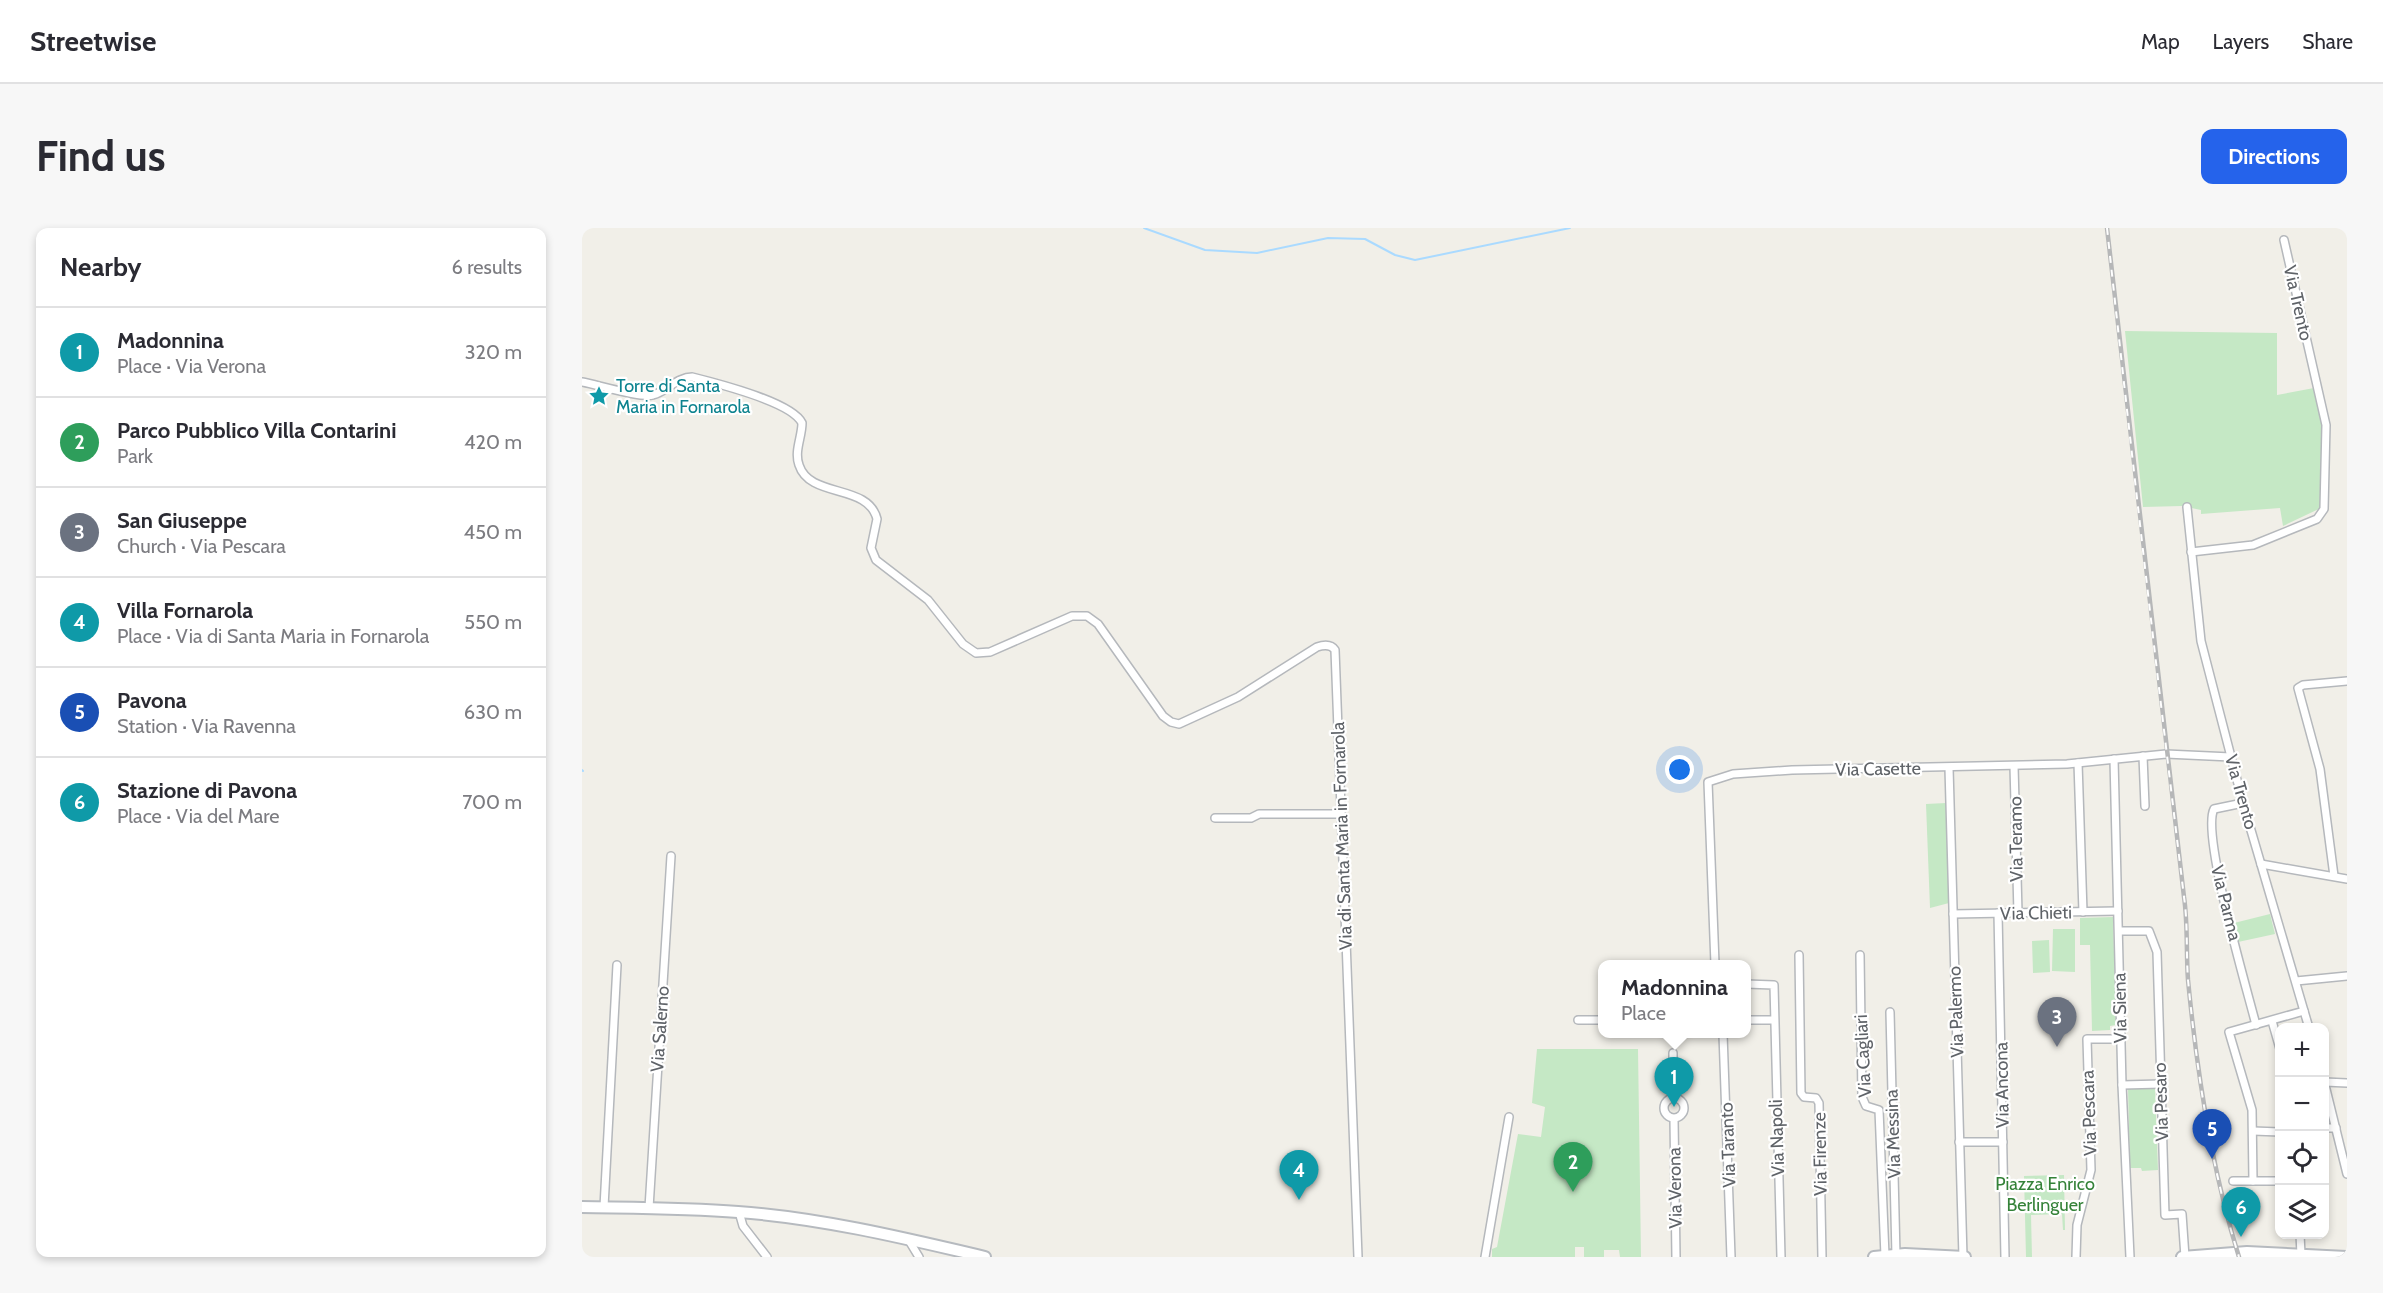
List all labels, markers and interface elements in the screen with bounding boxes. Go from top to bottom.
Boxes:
text: Streetwise [30,24,156,58]
text: Map [2141,29,2180,54]
text: Layers [2213,29,2269,54]
text: Share [2302,29,2353,54]
button: Directions [2201,129,2347,184]
text: Find us [36,130,165,182]
text: Nearby [60,251,141,283]
text: 6 results [451,255,522,279]
street label: Via Trento [2279,263,2317,343]
text: Madonnina [117,327,224,354]
text: 1 [76,340,83,364]
text: 320 m [465,340,522,364]
text: Place · Via Verona [117,354,266,378]
place label: Torre di Santa Maria in Fornarola [616,375,751,418]
place icon: Torre di Santa Maria in Fornarola [587,384,611,408]
text: Parco Pubblico Villa Contarini [117,417,397,444]
text: 2 [74,430,85,454]
text: 420 m [464,430,522,454]
text: Park [117,444,153,468]
text: San Giuseppe [117,507,247,534]
text: 3 [74,520,85,544]
text: 450 m [464,520,522,544]
text: Church · Via Pescara [117,534,286,558]
text: Villa Fornarola [117,597,253,624]
text: 4 [73,610,86,634]
text: 550 m [464,610,522,634]
text: Place · Via di Santa Maria in Fornarola [117,624,429,648]
text: Pavona [117,687,187,714]
text: 5 [74,700,85,724]
text: 630 m [464,700,522,724]
text: Station · Via Ravenna [117,714,296,738]
street label: Via di Santa Maria in Fornarola [1327,721,1357,951]
street label: Via Trento [2220,752,2262,832]
your location [1665,755,1694,784]
street label: Via Casette [1835,757,1921,781]
text: Stazione di Pavona [117,777,297,804]
text: 6 [74,790,85,814]
text: 700 m [462,790,522,814]
street label: Via Teramo [2004,796,2028,882]
text: Place · Via del Mare [117,804,280,828]
street label: Via Parma [2206,863,2246,943]
street label: Via Chieti [2000,901,2072,925]
popup [1598,960,1751,1038]
street label: Via Palermo [1943,966,1969,1058]
street label: Via Siena [2108,972,2132,1043]
text: Madonnina [1621,974,1728,1001]
street label: Via Salerno [646,985,674,1073]
pin: 3 [2038,998,2076,1047]
text: Place [1621,1001,1666,1025]
street label: Via Cagliari [1850,1014,1876,1098]
map controls [2275,1023,2329,1239]
button: + [2275,1023,2329,1077]
street label: Via Ancona [1990,1041,2014,1128]
pin: 1 [1654,1058,1694,1107]
street label: Via Pesaro [2149,1062,2173,1142]
street label: Via Pescara [2076,1069,2101,1156]
button: − [2275,1077,2329,1131]
street label: Via Messina [1880,1089,1906,1179]
street label: Via Napoli [1765,1099,1789,1177]
street label: Via Taranto [1716,1102,1740,1188]
pin: 5 [2192,1110,2232,1159]
street label: Via Firenze [1808,1112,1832,1196]
button: locate [2275,1131,2329,1185]
pin: 2 [1554,1142,1592,1192]
street label: Via Verona [1663,1147,1687,1229]
pin: 4 [1280,1150,1318,1200]
park label: Piazza Enrico Berlinguer [1995,1173,2095,1216]
button: layers [2275,1185,2329,1239]
pin: 6 [2222,1188,2260,1237]

